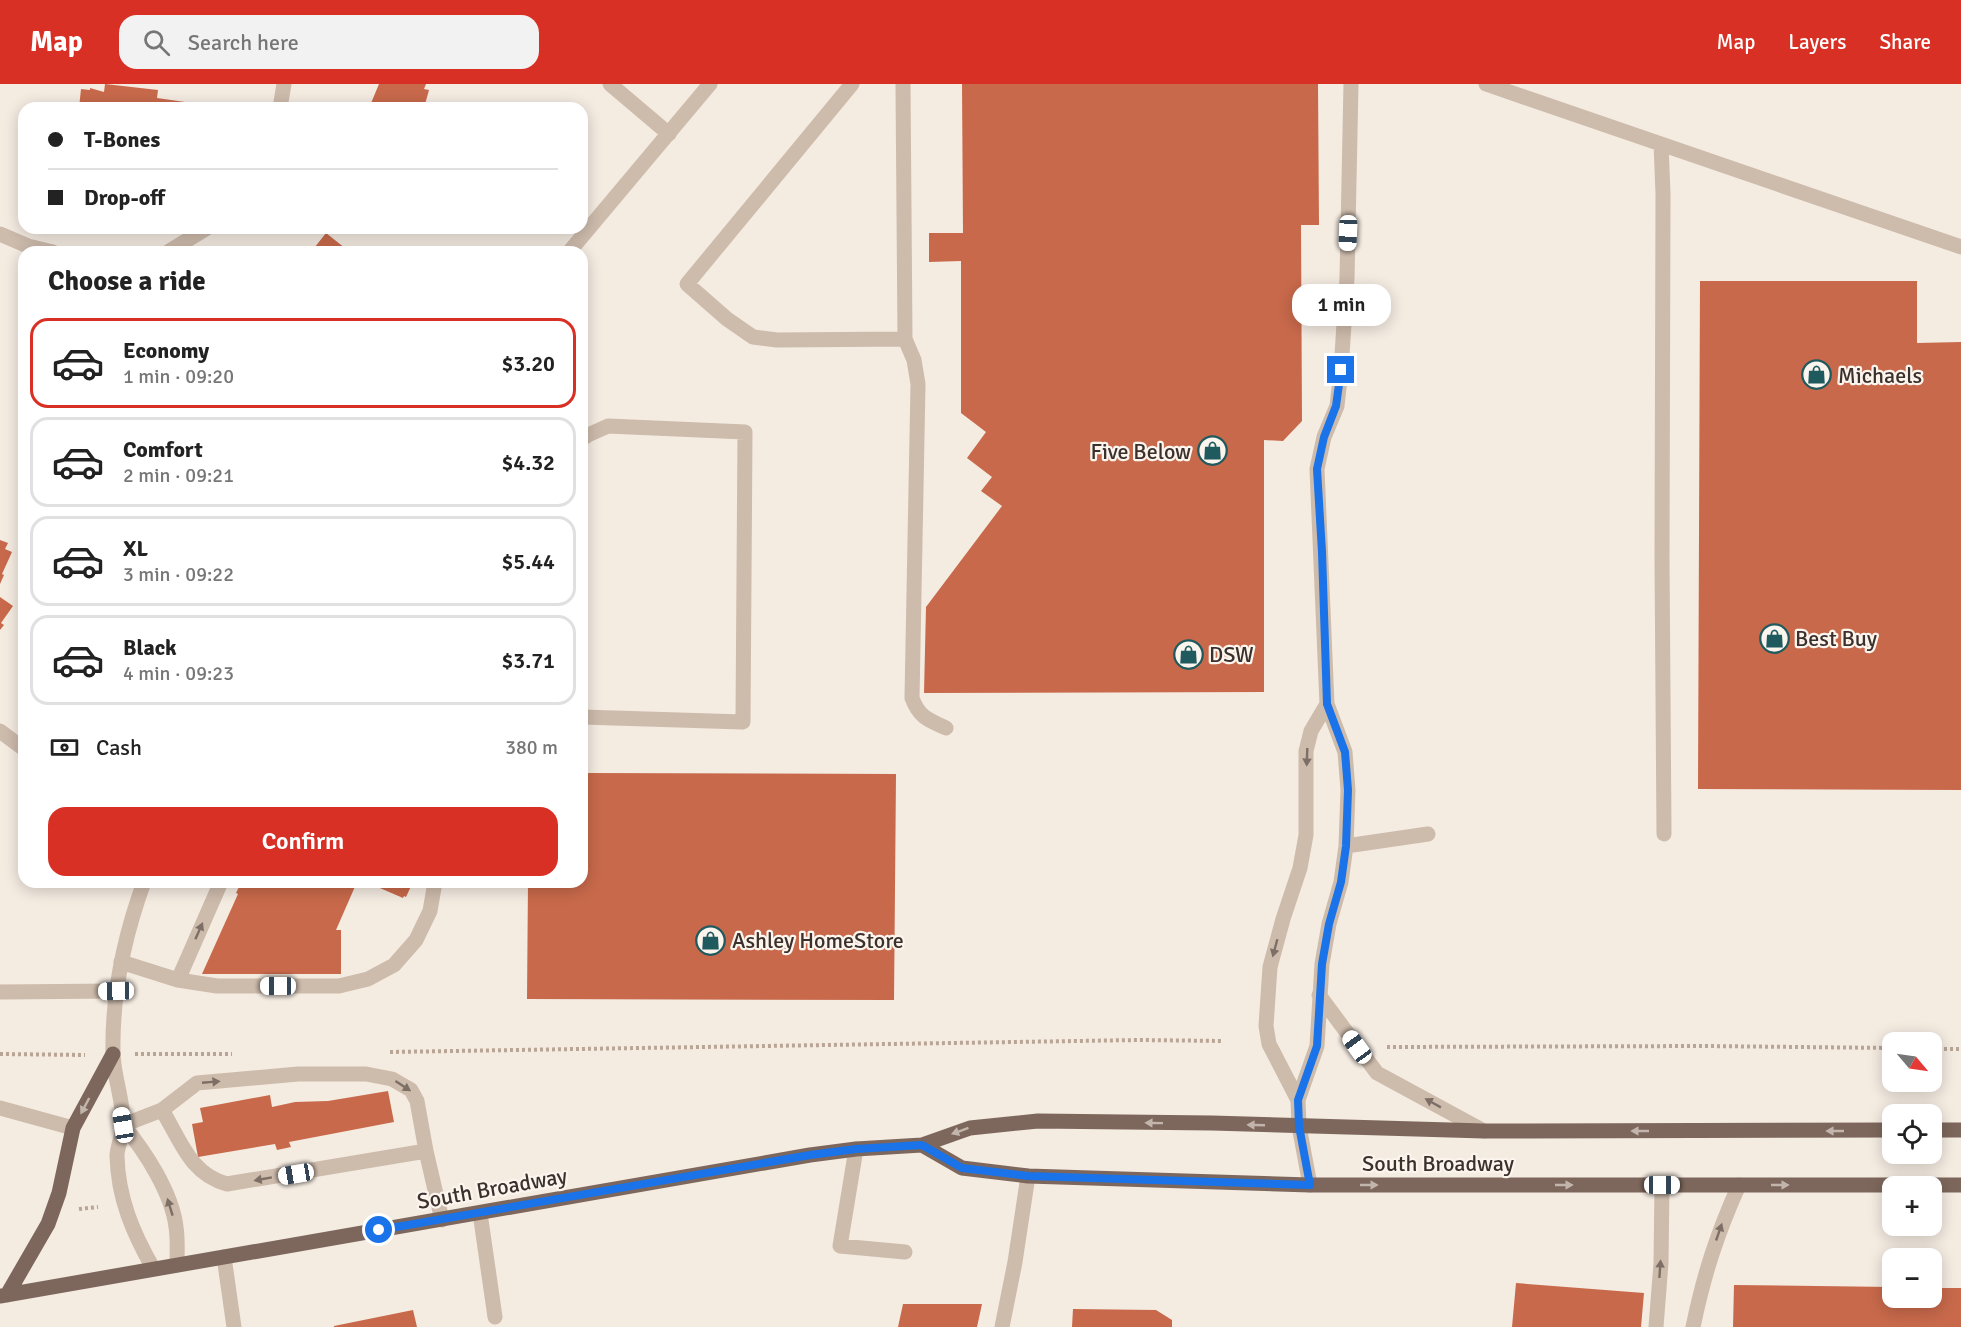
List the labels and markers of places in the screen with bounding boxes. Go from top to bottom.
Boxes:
shop icon: Michaels [1801,359,1833,391]
place label: Michaels [1838,362,1922,389]
shop icon: Five Below [1196,435,1228,467]
place label: Five Below [1091,438,1191,465]
shop icon: Best Buy [1758,622,1790,654]
place label: Best Buy [1795,625,1878,652]
shop icon: DSW [1172,638,1204,670]
place label: DSW [1209,641,1254,668]
shop icon: Ashley HomeStore [695,924,727,956]
place label: Ashley HomeStore [732,927,904,954]

